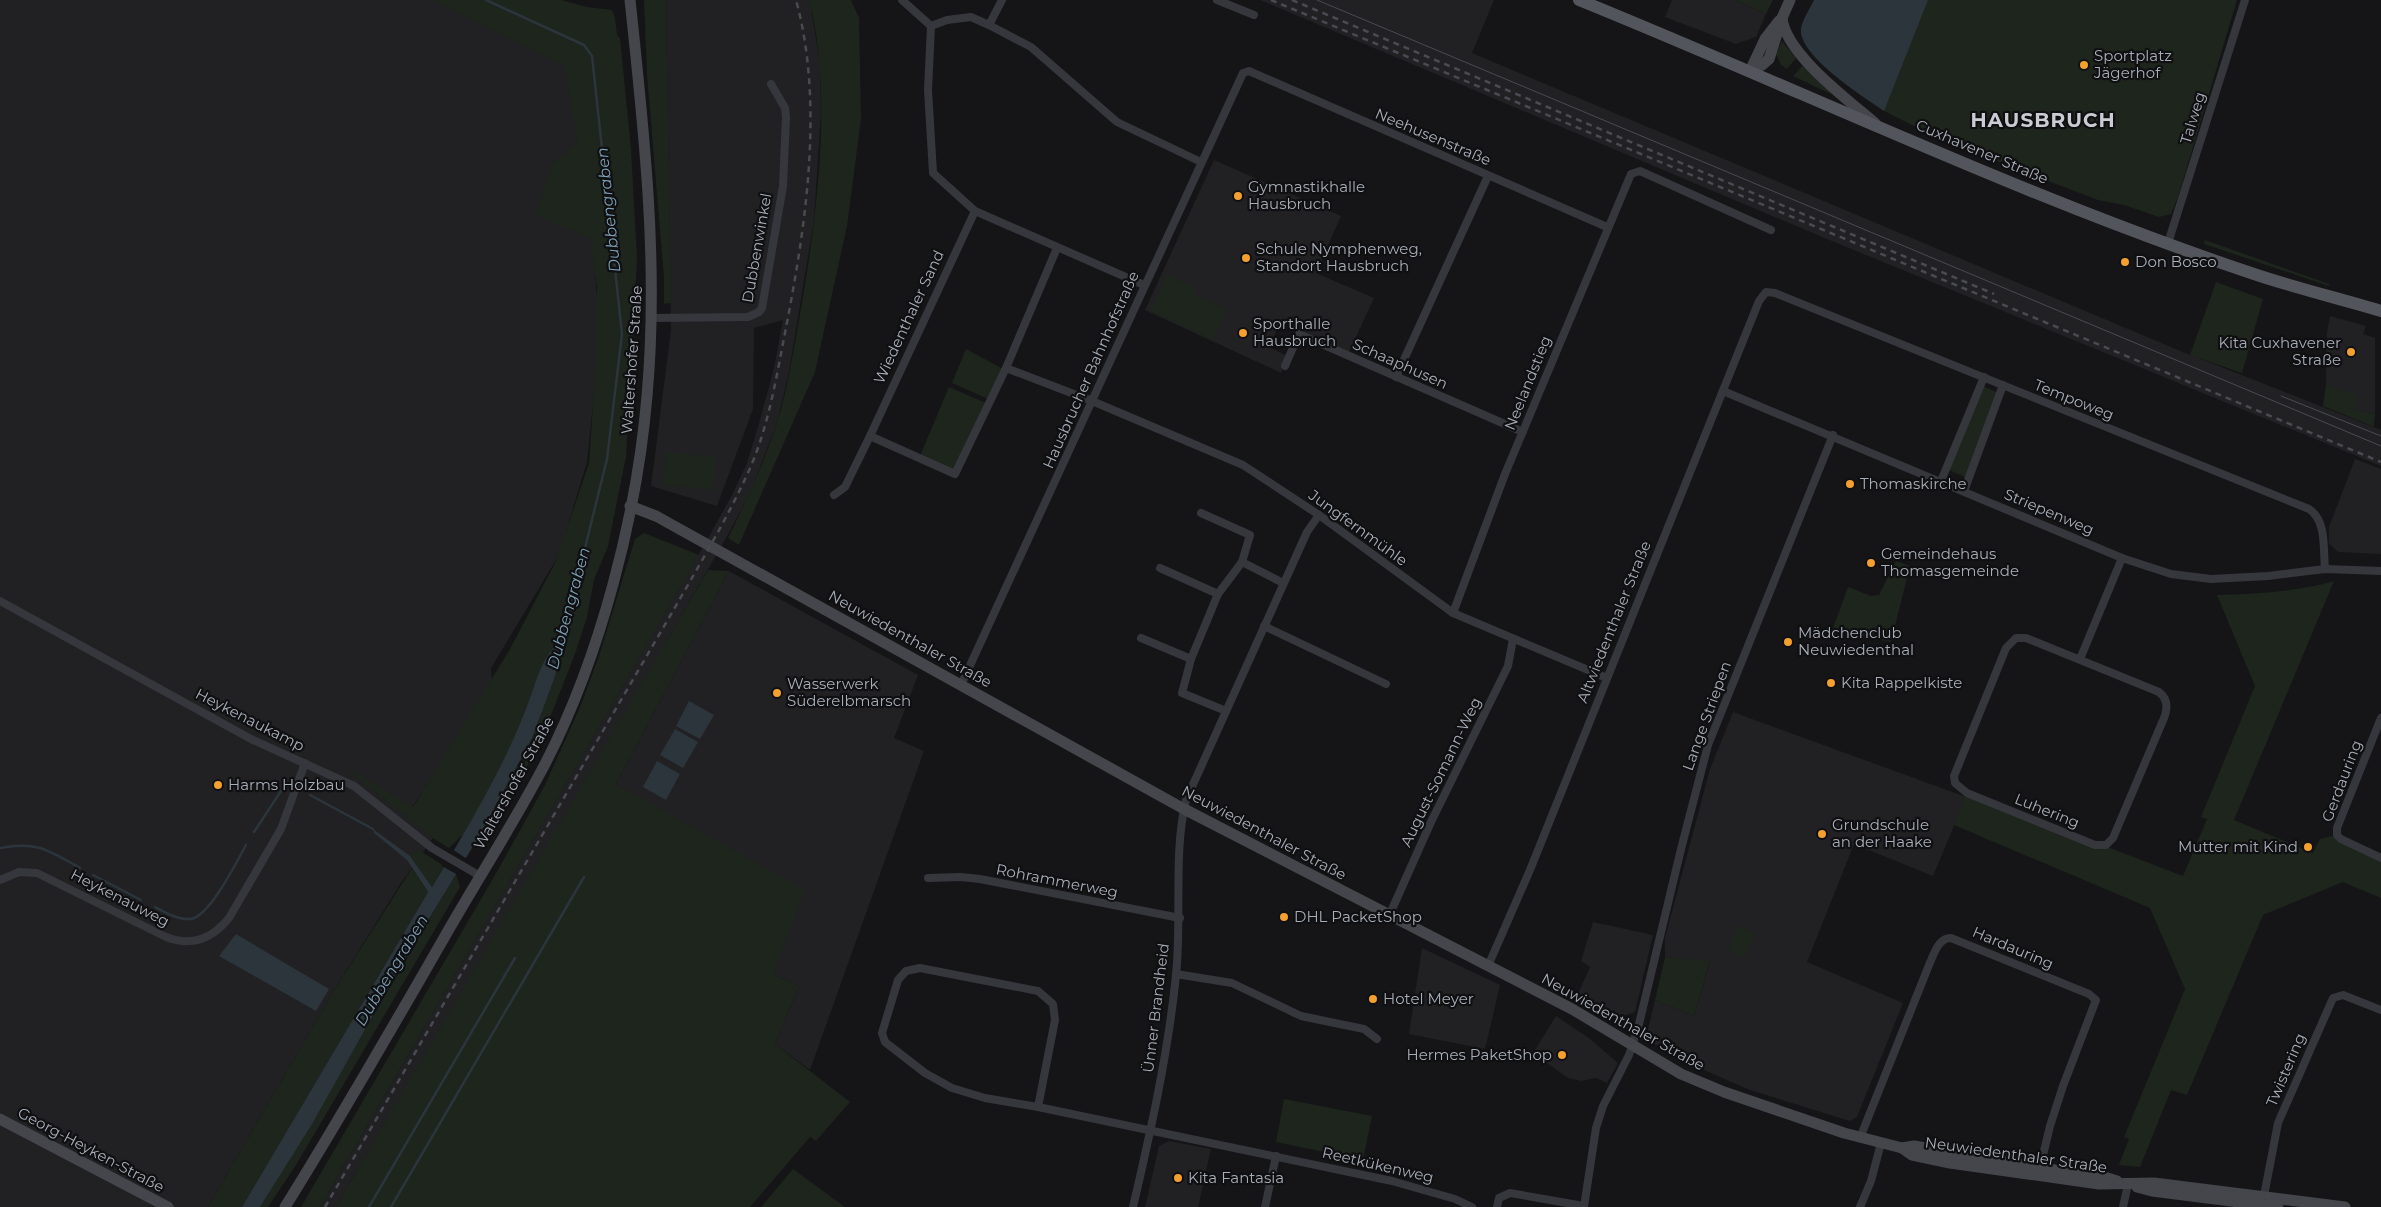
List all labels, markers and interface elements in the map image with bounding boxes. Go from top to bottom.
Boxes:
place label: Sportplatz Jägerhof [2093,46,2172,82]
marker: Sportplatz Jägerhof [2078,59,2090,71]
street label: Talweg [2176,90,2209,146]
street label: Neehusenstraße [1372,104,1494,169]
district label: HAUSBRUCH [1970,108,2116,132]
street label: Cuxhavener Straße [1913,115,2051,188]
water label: Dubbengraben [592,147,625,273]
place label: Gymnastikhalle Hausbruch [1248,177,1365,213]
marker: Gymnastikhalle Hausbruch [1232,190,1244,202]
street label: Dubbenwinkel [738,192,775,304]
place label: Schule Nymphenweg, Standort Hausbruch [1256,239,1422,275]
street label: Wiedenthaler Sand [869,247,948,387]
marker: Schule Nymphenweg, Standort Hausbruch [1240,252,1252,264]
place label: Don Bosco [2135,252,2217,271]
marker: Don Bosco [2119,256,2131,268]
street label: Hausbrucher Bahnhofstraße [1038,268,1143,471]
street label: Waltershofer Straße [617,285,646,435]
place label: Sporthalle Hausbruch [1253,314,1336,350]
marker: Sporthalle Hausbruch [1237,327,1249,339]
street label: Neelandstieg [1500,333,1555,433]
place label: Kita Cuxhavener Straße [2218,333,2341,369]
street label: Schaaphusen [1350,334,1451,393]
marker: Kita Cuxhavener Straße [2345,346,2357,358]
street label: Tempoweg [2031,375,2117,424]
place label: Thomaskirche [1860,474,1967,493]
marker: Thomaskirche [1844,478,1856,490]
street label: Striepenweg [2001,484,2097,539]
street label: Jungfernmühle [1304,485,1411,570]
street label: Altwiedenthaler Straße [1572,538,1655,706]
place label: Gemeindehaus Thomasgemeinde [1881,544,2019,580]
water label: Dubbengraben [543,545,594,671]
marker: Gemeindehaus Thomasgemeinde [1865,557,1877,569]
street label: Neuwiedenthaler Straße [825,586,995,691]
place label: Mädchenclub Neuwiedenthal [1798,623,1914,659]
marker: Mädchenclub Neuwiedenthal [1782,636,1794,648]
street label: Lange Striepen [1678,659,1735,773]
place label: Kita Rappelkiste [1841,673,1962,692]
place label: Wasserwerk Süderelbmarsch [787,674,911,710]
marker: Kita Rappelkiste [1825,677,1837,689]
street label: Heykenaukamp [193,684,308,755]
marker: Wasserwerk Süderelbmarsch [771,687,783,699]
street label: August-Somann-Weg [1396,694,1485,850]
street label: Waltershofer Straße [469,713,558,852]
street label: Gerdauring [2317,737,2366,824]
place label: Harms Holzbau [228,775,344,794]
marker: Harms Holzbau [212,779,224,791]
street label: Neuwiedenthaler Straße [1179,781,1350,884]
street label: Luhering [2012,789,2082,832]
place label: Grundschule an der Haake [1832,815,1932,851]
marker: Grundschule an der Haake [1816,828,1828,840]
place label: Mutter mit Kind [2178,837,2298,856]
marker: Mutter mit Kind [2302,841,2314,853]
street label: Rohrammerweg [994,859,1120,902]
street label: Heykenauweg [68,864,173,931]
place label: DHL PacketShop [1294,907,1422,926]
marker: DHL PacketShop [1278,911,1290,923]
water label: Dubbengraben [351,912,432,1029]
street label: Hardauring [1970,922,2057,973]
street label: Ünner Brandheid [1138,942,1173,1074]
street label: Neuwiedenthaler Straße [1538,969,1708,1074]
place label: Hotel Meyer [1383,989,1474,1008]
marker: Hotel Meyer [1367,993,1379,1005]
street label: Twistering [2262,1030,2309,1109]
place label: Hermes PaketShop [1406,1045,1552,1064]
marker: Hermes PaketShop [1556,1049,1568,1061]
street label: Georg-Heyken-Straße [15,1103,168,1196]
street label: Neuwiedenthaler Straße [1924,1132,2108,1177]
street label: Reetkükenweg [1320,1142,1436,1187]
place label: Kita Fantasia [1188,1168,1284,1187]
marker: Kita Fantasia [1172,1172,1184,1184]

